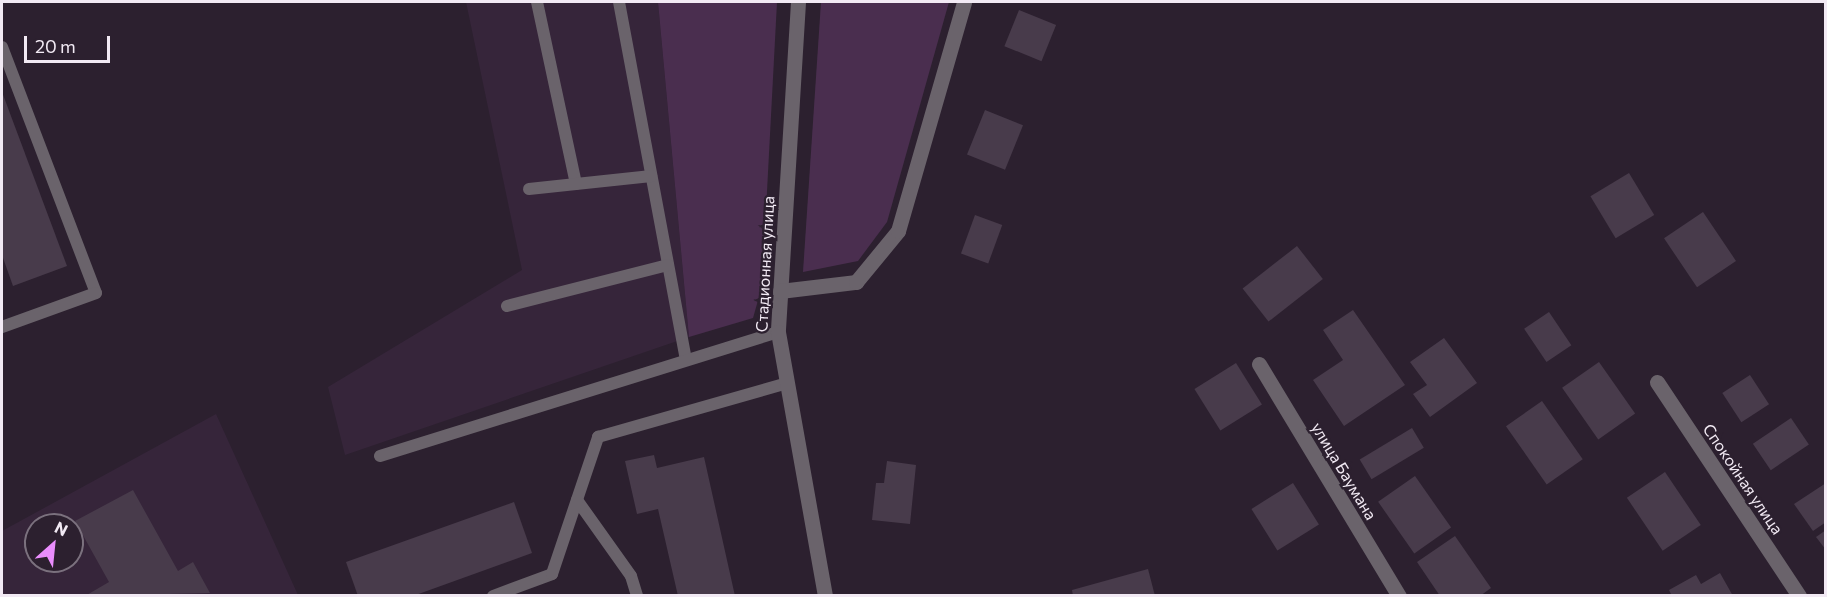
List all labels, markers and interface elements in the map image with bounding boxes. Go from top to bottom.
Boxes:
scale bar [27,24,112,62]
text: 20 m [35,35,76,57]
street label: Стадионная улица [752,195,778,333]
street label: улица Баумана [1307,419,1381,523]
street label: Спокойная улица [1699,420,1787,538]
north arrow [24,513,84,573]
text: N [52,517,71,539]

